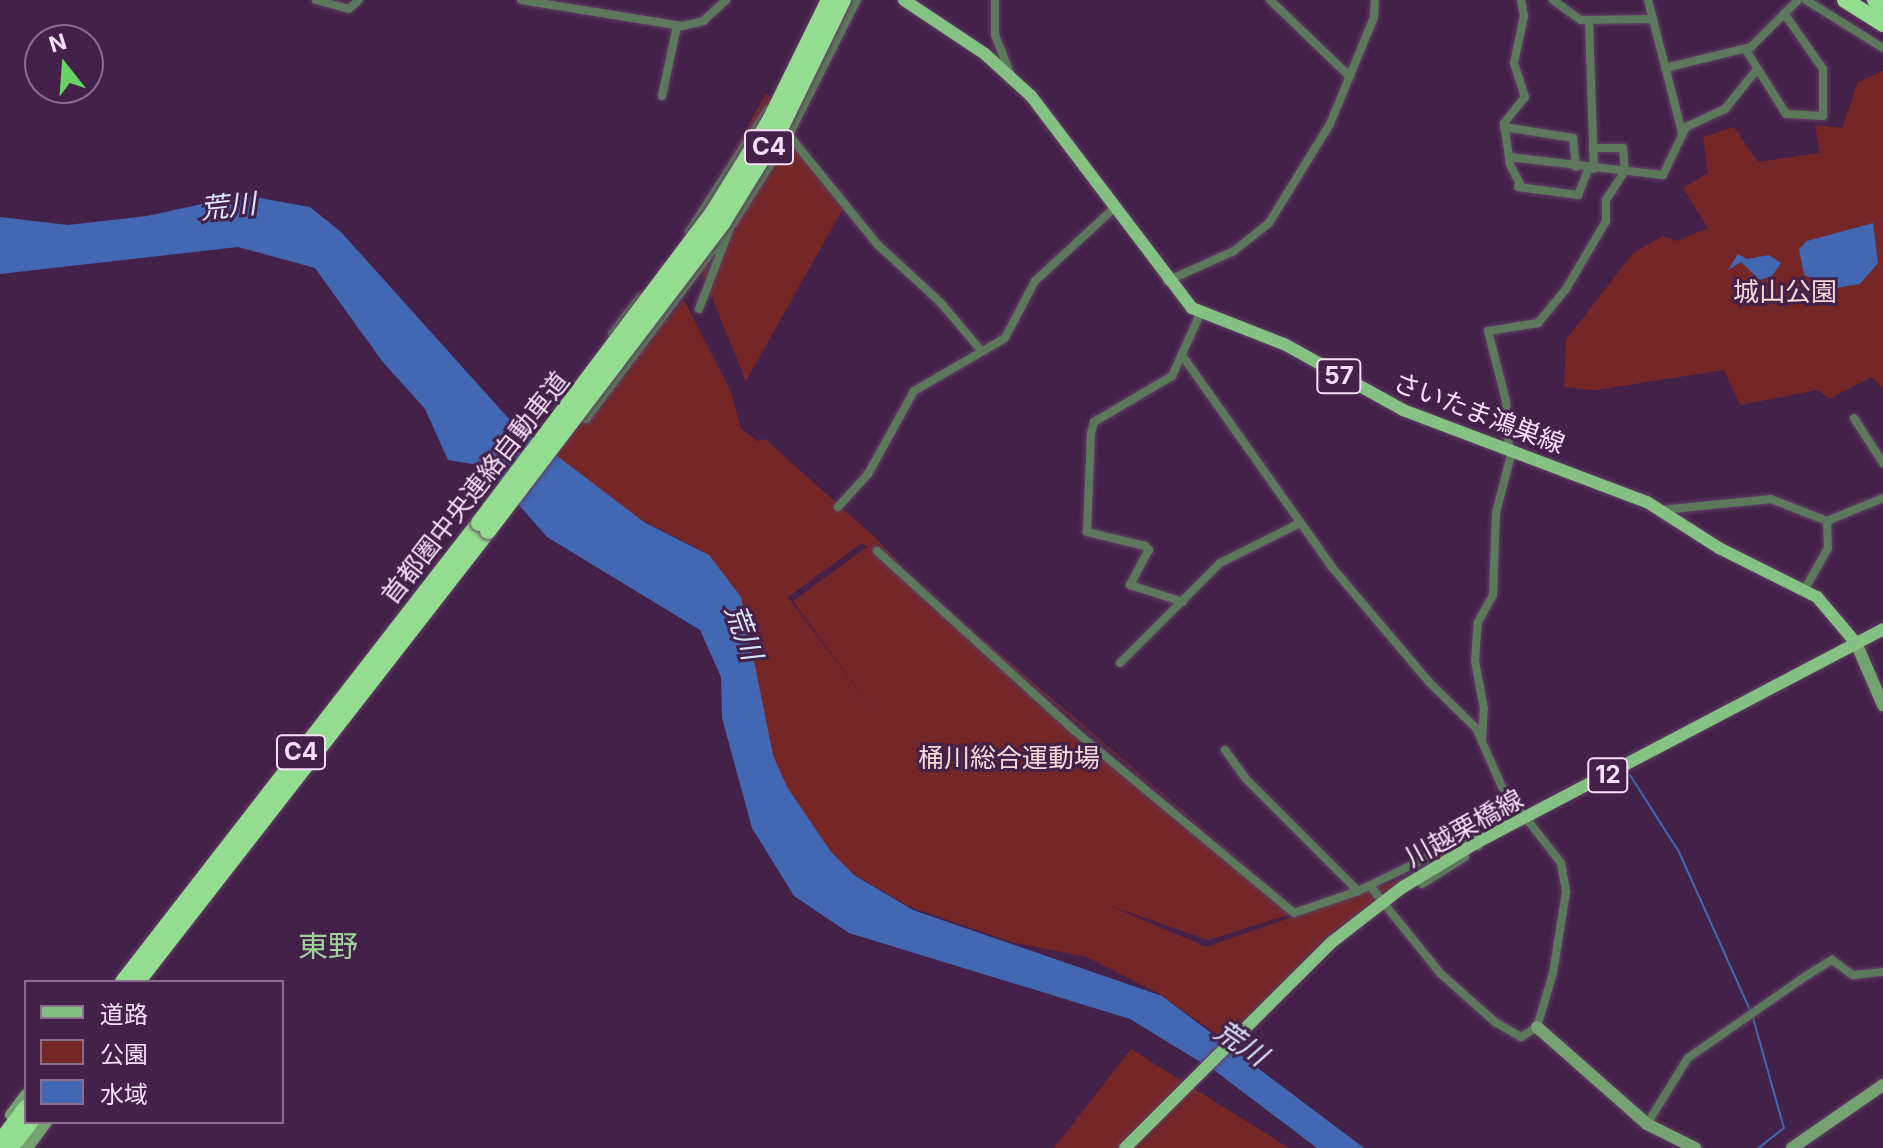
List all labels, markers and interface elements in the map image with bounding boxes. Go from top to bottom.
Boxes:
north arrow [24,24,104,104]
text: N [46,28,69,58]
road number: C4 [743,127,795,167]
water label: 荒川 [198,186,258,226]
park label: 城山公園 [1733,276,1837,308]
road number: 57 [1315,356,1363,396]
street label: 首都圏中央連絡自動車道 [375,366,575,610]
street label: さいたま鴻巣線 [1388,366,1570,460]
water label: 荒川 [719,600,769,664]
road number: C4 [275,732,327,772]
park label: 桶川総合運動場 [918,742,1100,774]
road number: 12 [1586,755,1630,795]
street label: 川越栗橋線 [1400,783,1528,873]
district label: 東野 [298,928,358,964]
legend [24,980,284,1124]
text: 道路 [100,1000,148,1029]
water label: 荒川 [1208,1013,1274,1073]
text: 公園 [100,1040,148,1069]
text: 水域 [100,1080,148,1109]

